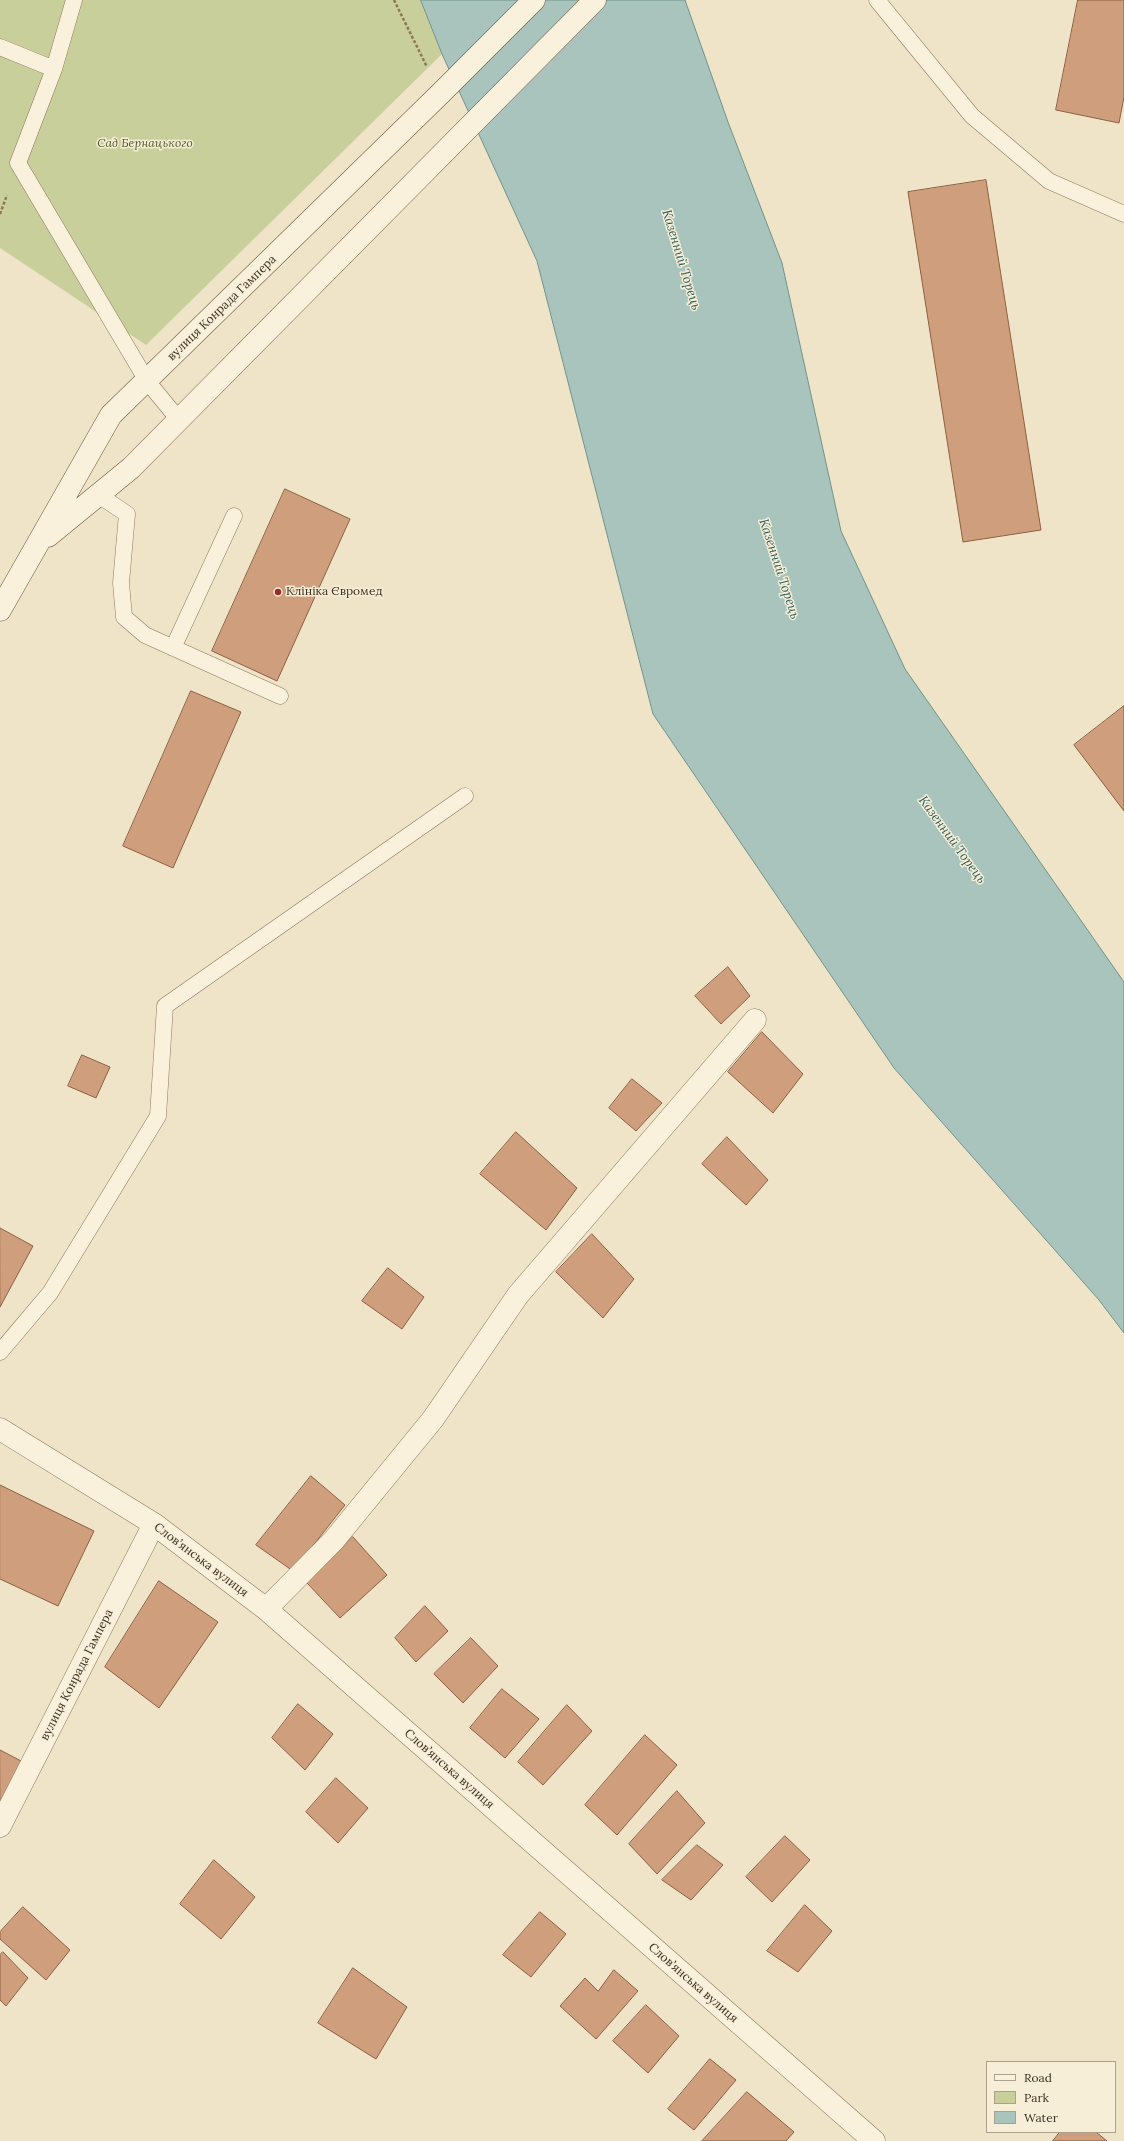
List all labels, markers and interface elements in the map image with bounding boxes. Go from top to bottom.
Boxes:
park label: Сад Бернацького [97,137,193,151]
water label: Казенний Торець [658,208,704,312]
street label: вулиця Конрада Гампера [165,252,279,364]
water label: Казенний Торець [755,517,803,621]
place label: Клініка Євромед [286,585,383,599]
marker: Клініка Євромед [273,587,283,597]
water label: Казенний Торець [915,793,989,887]
street label: Слов’янська вулиця [151,1520,251,1600]
street label: вулиця Конрада Гампера [38,1607,116,1743]
street label: Слов’янська вулиця [401,1726,497,1812]
street label: Слов’янська вулиця [645,1940,741,2026]
legend [986,2061,1116,2133]
text: Road [1024,2070,1052,2085]
text: Park [1024,2090,1049,2105]
text: Water [1024,2110,1058,2125]

